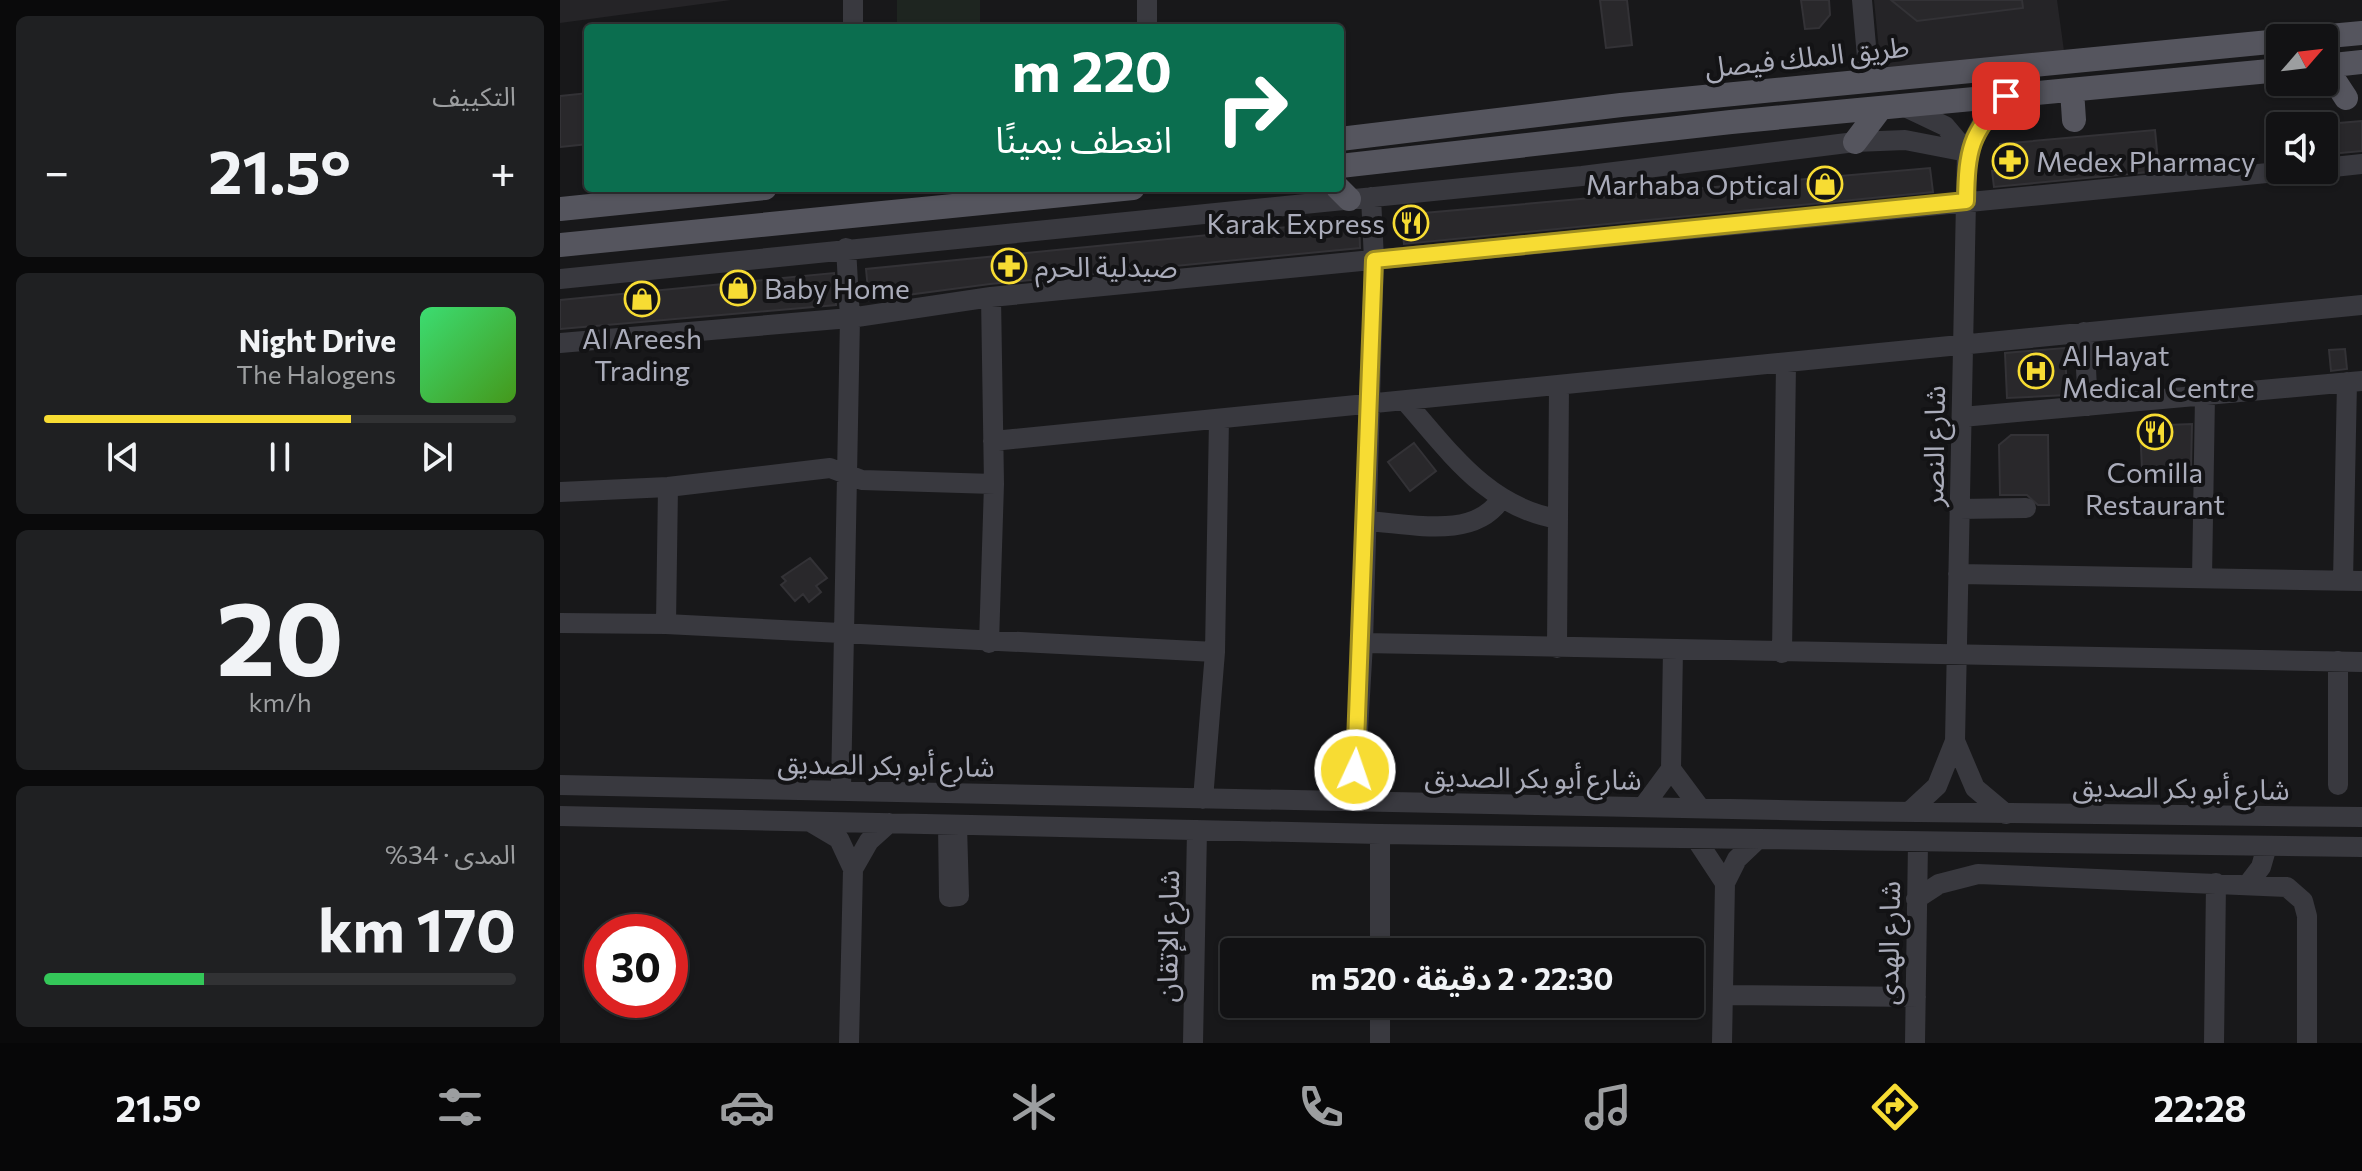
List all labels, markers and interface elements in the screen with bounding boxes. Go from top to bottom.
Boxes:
north arrow [2266,24,2338,96]
map controls [2266,24,2338,184]
street label: طريق الملك فيصل [1703,28,1911,86]
text: 220 m [1012,35,1172,104]
icon: right [1200,56,1304,160]
pin [1972,62,2040,130]
icon: arrive [1984,74,2028,118]
text: التكييف [432,80,516,111]
button: sound [2266,112,2338,184]
text: انعطف يمينًا [995,116,1172,160]
text: 21.5° [208,133,351,206]
pharmacy icon: Medex Pharmacy [1991,142,2029,180]
text: − [44,143,69,197]
text: + [490,143,516,197]
place label: Medex Pharmacy [2036,144,2256,178]
shop icon: Marhaba Optical [1806,165,1844,203]
place label: Marhaba Optical [1586,167,1799,201]
restaurant icon: Karak Express [1392,204,1430,242]
place label: Karak Express [1206,206,1385,240]
pharmacy icon: صيدلية الحرم [990,247,1028,285]
place label: صيدلية الحرم [1035,249,1178,288]
shop icon: Baby Home [719,269,757,307]
place label: Baby Home [764,271,910,305]
shop icon: Al Areesh Trading [623,280,661,318]
text: Night Drive [239,321,396,358]
place label: Al Areesh Trading [582,321,702,387]
place label: Al Hayat Medical Centre [2062,338,2255,404]
hospital icon: Al Hayat Medical Centre [2017,352,2055,390]
text: The Halogens [236,358,396,389]
street label: شارع النصر [1915,385,1956,508]
restaurant icon: Comilla Restaurant [2136,413,2174,451]
icon: previous [101,435,145,479]
icon: pause [258,435,302,479]
icon: next [415,435,459,479]
place label: Comilla Restaurant [2085,455,2225,521]
text: 20 [216,570,344,697]
text: km/h [248,686,312,717]
position arrow [1313,728,1397,812]
street label: شارع أبو بكر الصديق [777,745,995,788]
street label: شارع أبو بكر الصديق [1424,758,1642,801]
street label: شارع أبو بكر الصديق [2072,768,2290,811]
text: المدى · 34% [385,838,516,869]
street label: شارع الإتقان [1149,869,1190,1003]
street label: شارع الهدى [1870,881,1911,1006]
text: 170 km [318,891,516,964]
speed limit sign: 30 [584,914,688,1018]
text: 22:30 · 2 دقيقة · 520 m [1311,959,1613,996]
icon: filters [432,1079,488,1135]
icon: car [719,1079,775,1135]
icon: climate [1006,1079,1062,1135]
icon: phone [1293,1079,1349,1135]
icon: music [1580,1079,1636,1135]
icon: directions [1867,1079,1923,1135]
text: 21.5° [116,1085,201,1129]
text: 22:28 [2154,1085,2247,1129]

